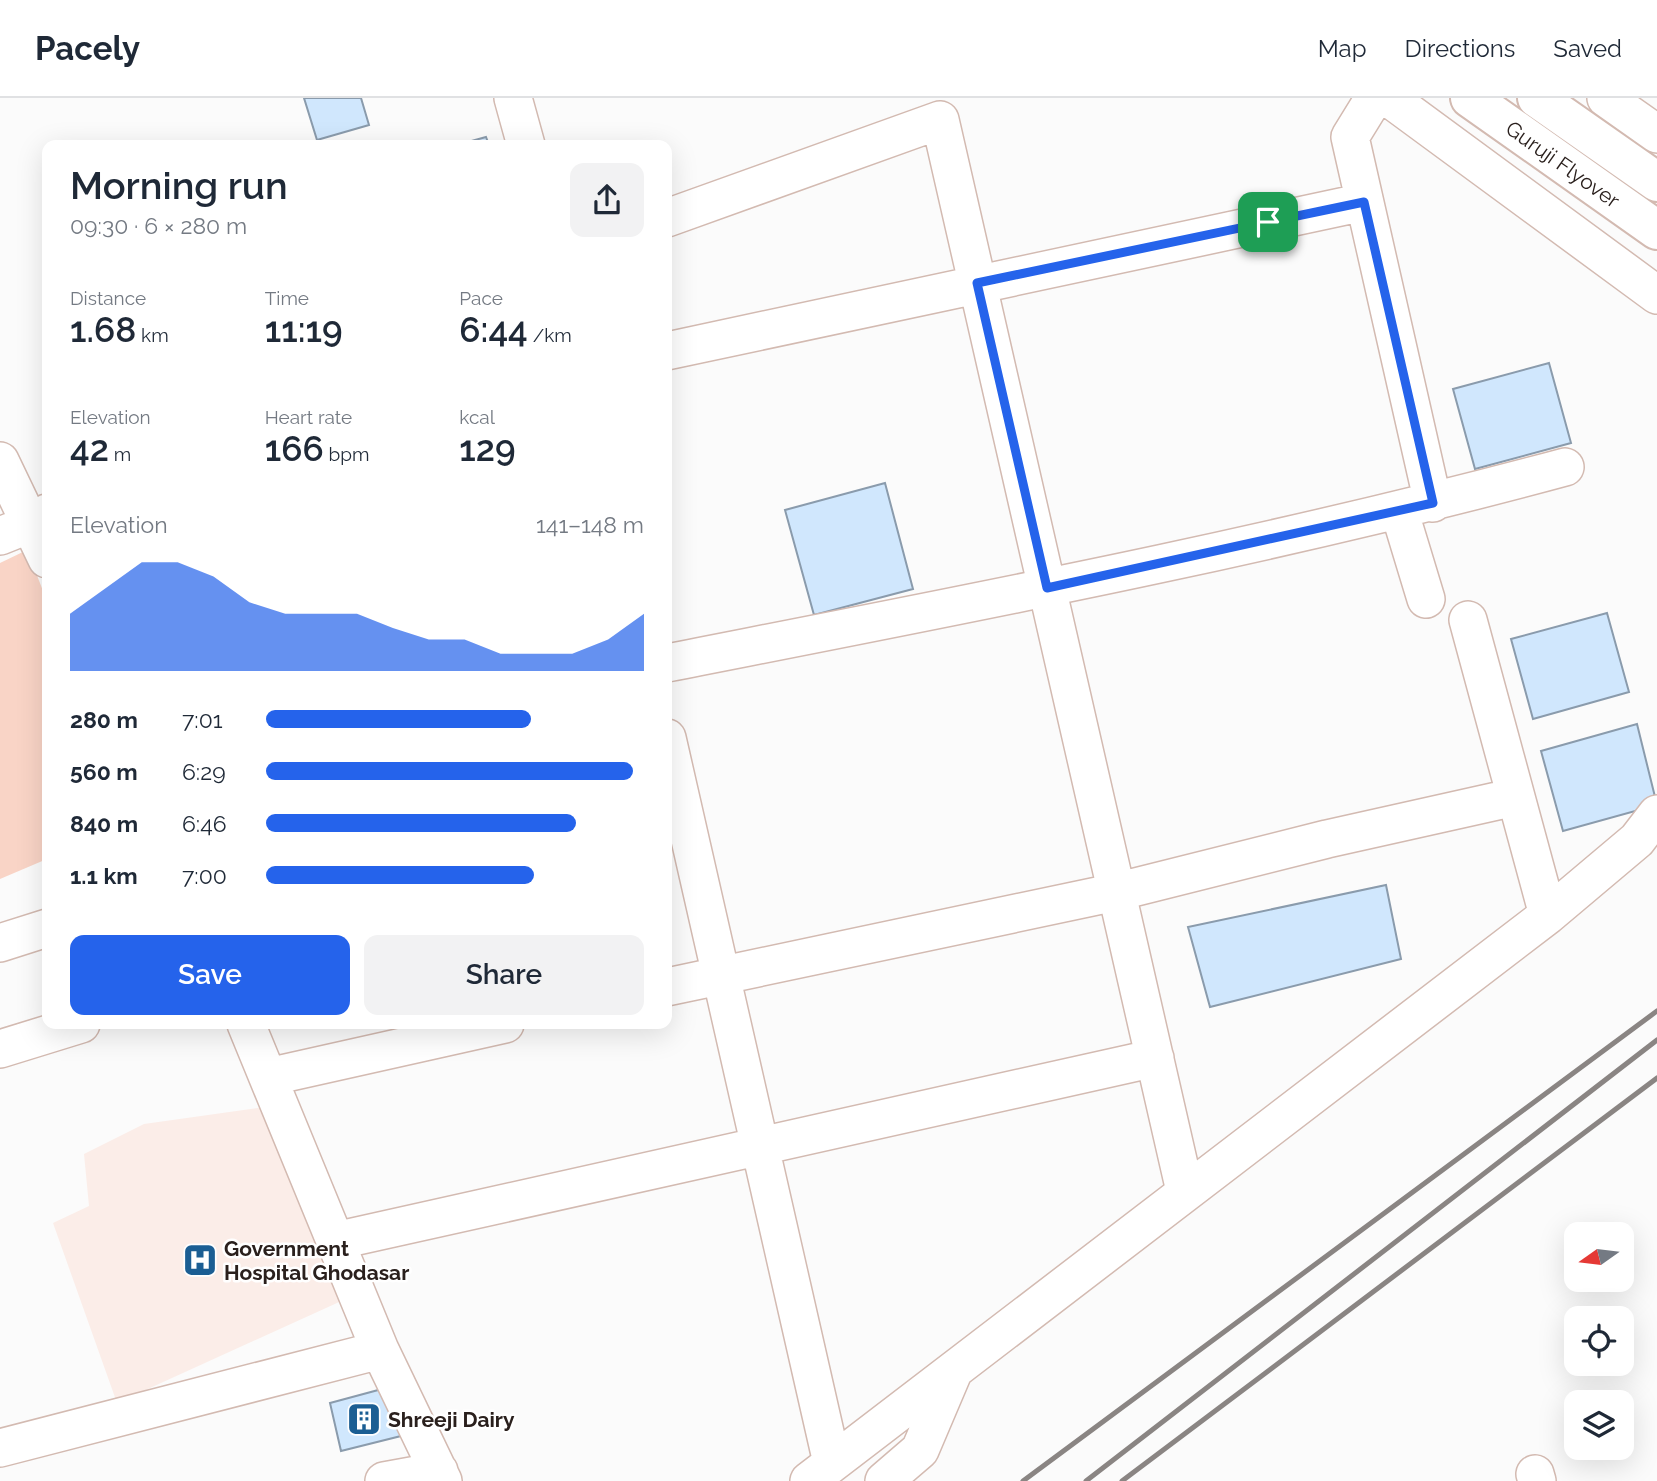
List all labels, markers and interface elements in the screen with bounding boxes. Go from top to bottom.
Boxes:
text: Pacely [35,29,140,68]
text: Map [1318,34,1367,63]
text: Directions [1405,34,1515,63]
text: Saved [1553,34,1622,63]
street label: Guruji Flyover [1501,115,1625,213]
text: Morning run [70,163,288,208]
button: share [570,163,644,237]
pin [1238,192,1298,252]
icon: arrive [1249,203,1287,241]
text: 09:30 · 6 × 280 m [70,212,247,239]
text: Distance [70,287,146,309]
text: Time [265,287,309,309]
text: Pace [459,287,503,309]
text: 1.68 [70,309,136,350]
text: 11:19 [265,309,343,350]
text: 6:44 [459,309,528,350]
text: km [136,324,169,346]
text: /km [528,324,572,346]
text: Elevation [70,406,151,428]
text: Heart rate [265,406,352,428]
text: kcal [459,406,495,428]
text: 42 [70,428,109,469]
text: 166 [265,428,324,469]
text: 129 [459,428,516,469]
text: m [109,443,131,465]
text: bpm [324,443,369,465]
text: Elevation [70,511,168,538]
text: 141–148 m [536,511,644,538]
text: 280 m [70,706,138,733]
text: 7:01 [182,706,223,733]
text: 560 m [70,758,138,785]
text: 6:29 [182,758,226,785]
text: 840 m [70,810,138,837]
text: 6:46 [182,810,227,837]
text: 1.1 km [70,862,138,889]
text: 7:00 [182,862,227,889]
button: Save [70,935,350,1015]
button: Share [364,935,644,1015]
north arrow [1564,1222,1634,1292]
map controls [1564,1222,1634,1460]
place label: Government Hospital Ghodasar [224,1236,409,1285]
hospital icon: Government Hospital Ghodasar [181,1241,219,1279]
button: locate [1564,1306,1634,1376]
button: layers [1564,1390,1634,1460]
building icon: Shreeji Dairy [345,1400,383,1438]
place label: Shreeji Dairy [388,1407,515,1432]

